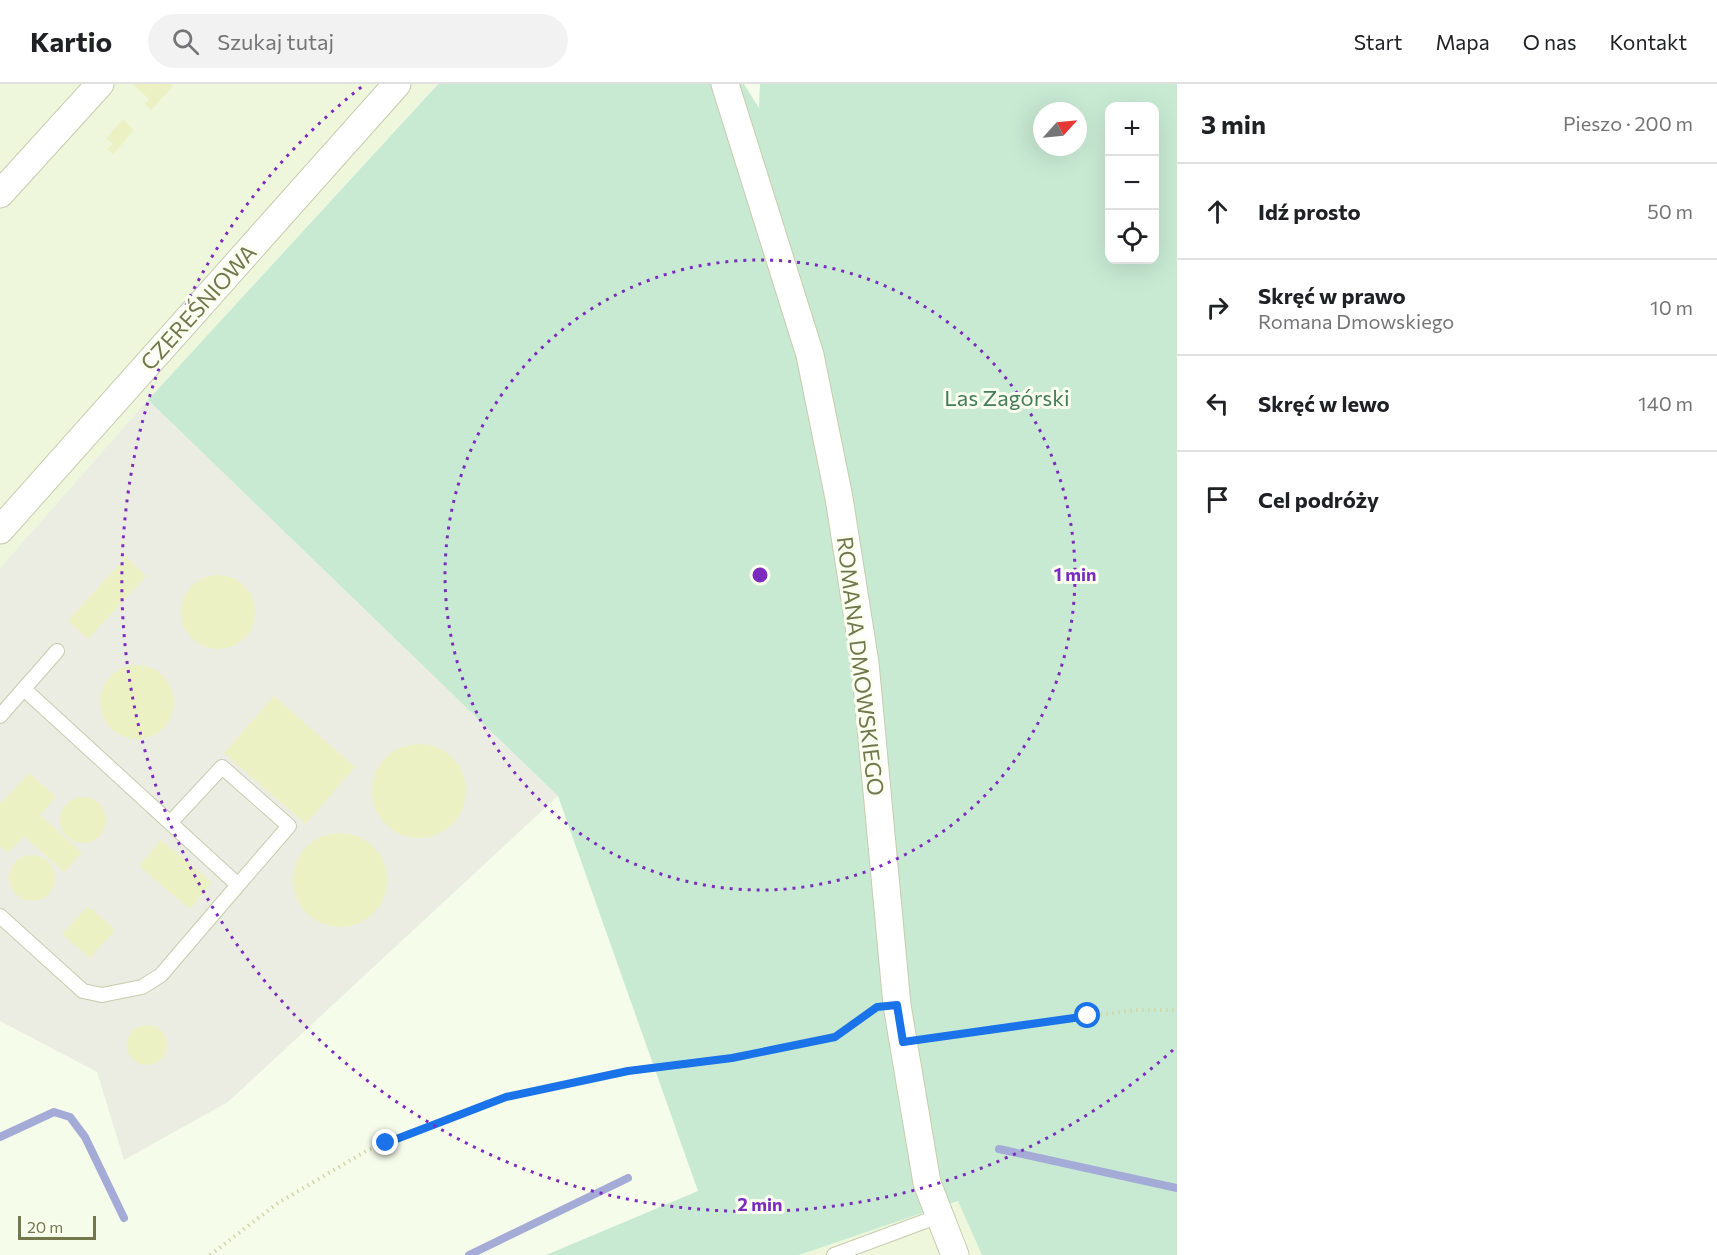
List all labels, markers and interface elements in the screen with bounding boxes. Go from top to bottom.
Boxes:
search box [148,14,568,68]
text: Kartio [30,24,112,58]
icon: search [169,25,202,58]
text: Szukaj tutaj [217,28,334,55]
text: Start [1354,29,1402,54]
text: Mapa [1435,29,1490,54]
text: O nas [1523,29,1576,54]
text: Kontakt [1609,29,1687,54]
north arrow [1033,102,1087,156]
map controls [1105,102,1159,264]
button: + [1105,102,1159,156]
text: 3 min [1201,108,1266,139]
text: Pieszo · 200 m [1563,111,1693,135]
button: − [1105,156,1159,210]
icon: ahead [1201,195,1234,228]
text: Idź prosto [1258,198,1361,225]
text: 50 m [1647,199,1693,223]
button: locate [1105,210,1159,264]
street label: CZEREŚNIOWA [134,239,262,375]
text: Skręć w prawo [1258,282,1406,309]
icon: right [1201,291,1234,324]
text: 10 m [1650,295,1693,319]
text: Romana Dmowskiego [1258,309,1454,333]
park label: Las Zagórski [944,384,1070,411]
icon: left [1201,387,1234,420]
text: Skręć w lewo [1258,390,1390,417]
text: 140 m [1638,391,1693,415]
icon: arrive [1201,483,1234,516]
text: Cel podróży [1258,486,1379,513]
street label: ROMANA DMOWSKIEGO [832,535,890,797]
text: 1 min [1054,563,1096,585]
centre of rings [750,565,770,585]
route start [1074,1002,1100,1028]
route end [372,1129,398,1155]
text: 2 min [738,1193,782,1215]
scale bar [18,1213,96,1240]
text: 20 m [27,1217,63,1236]

